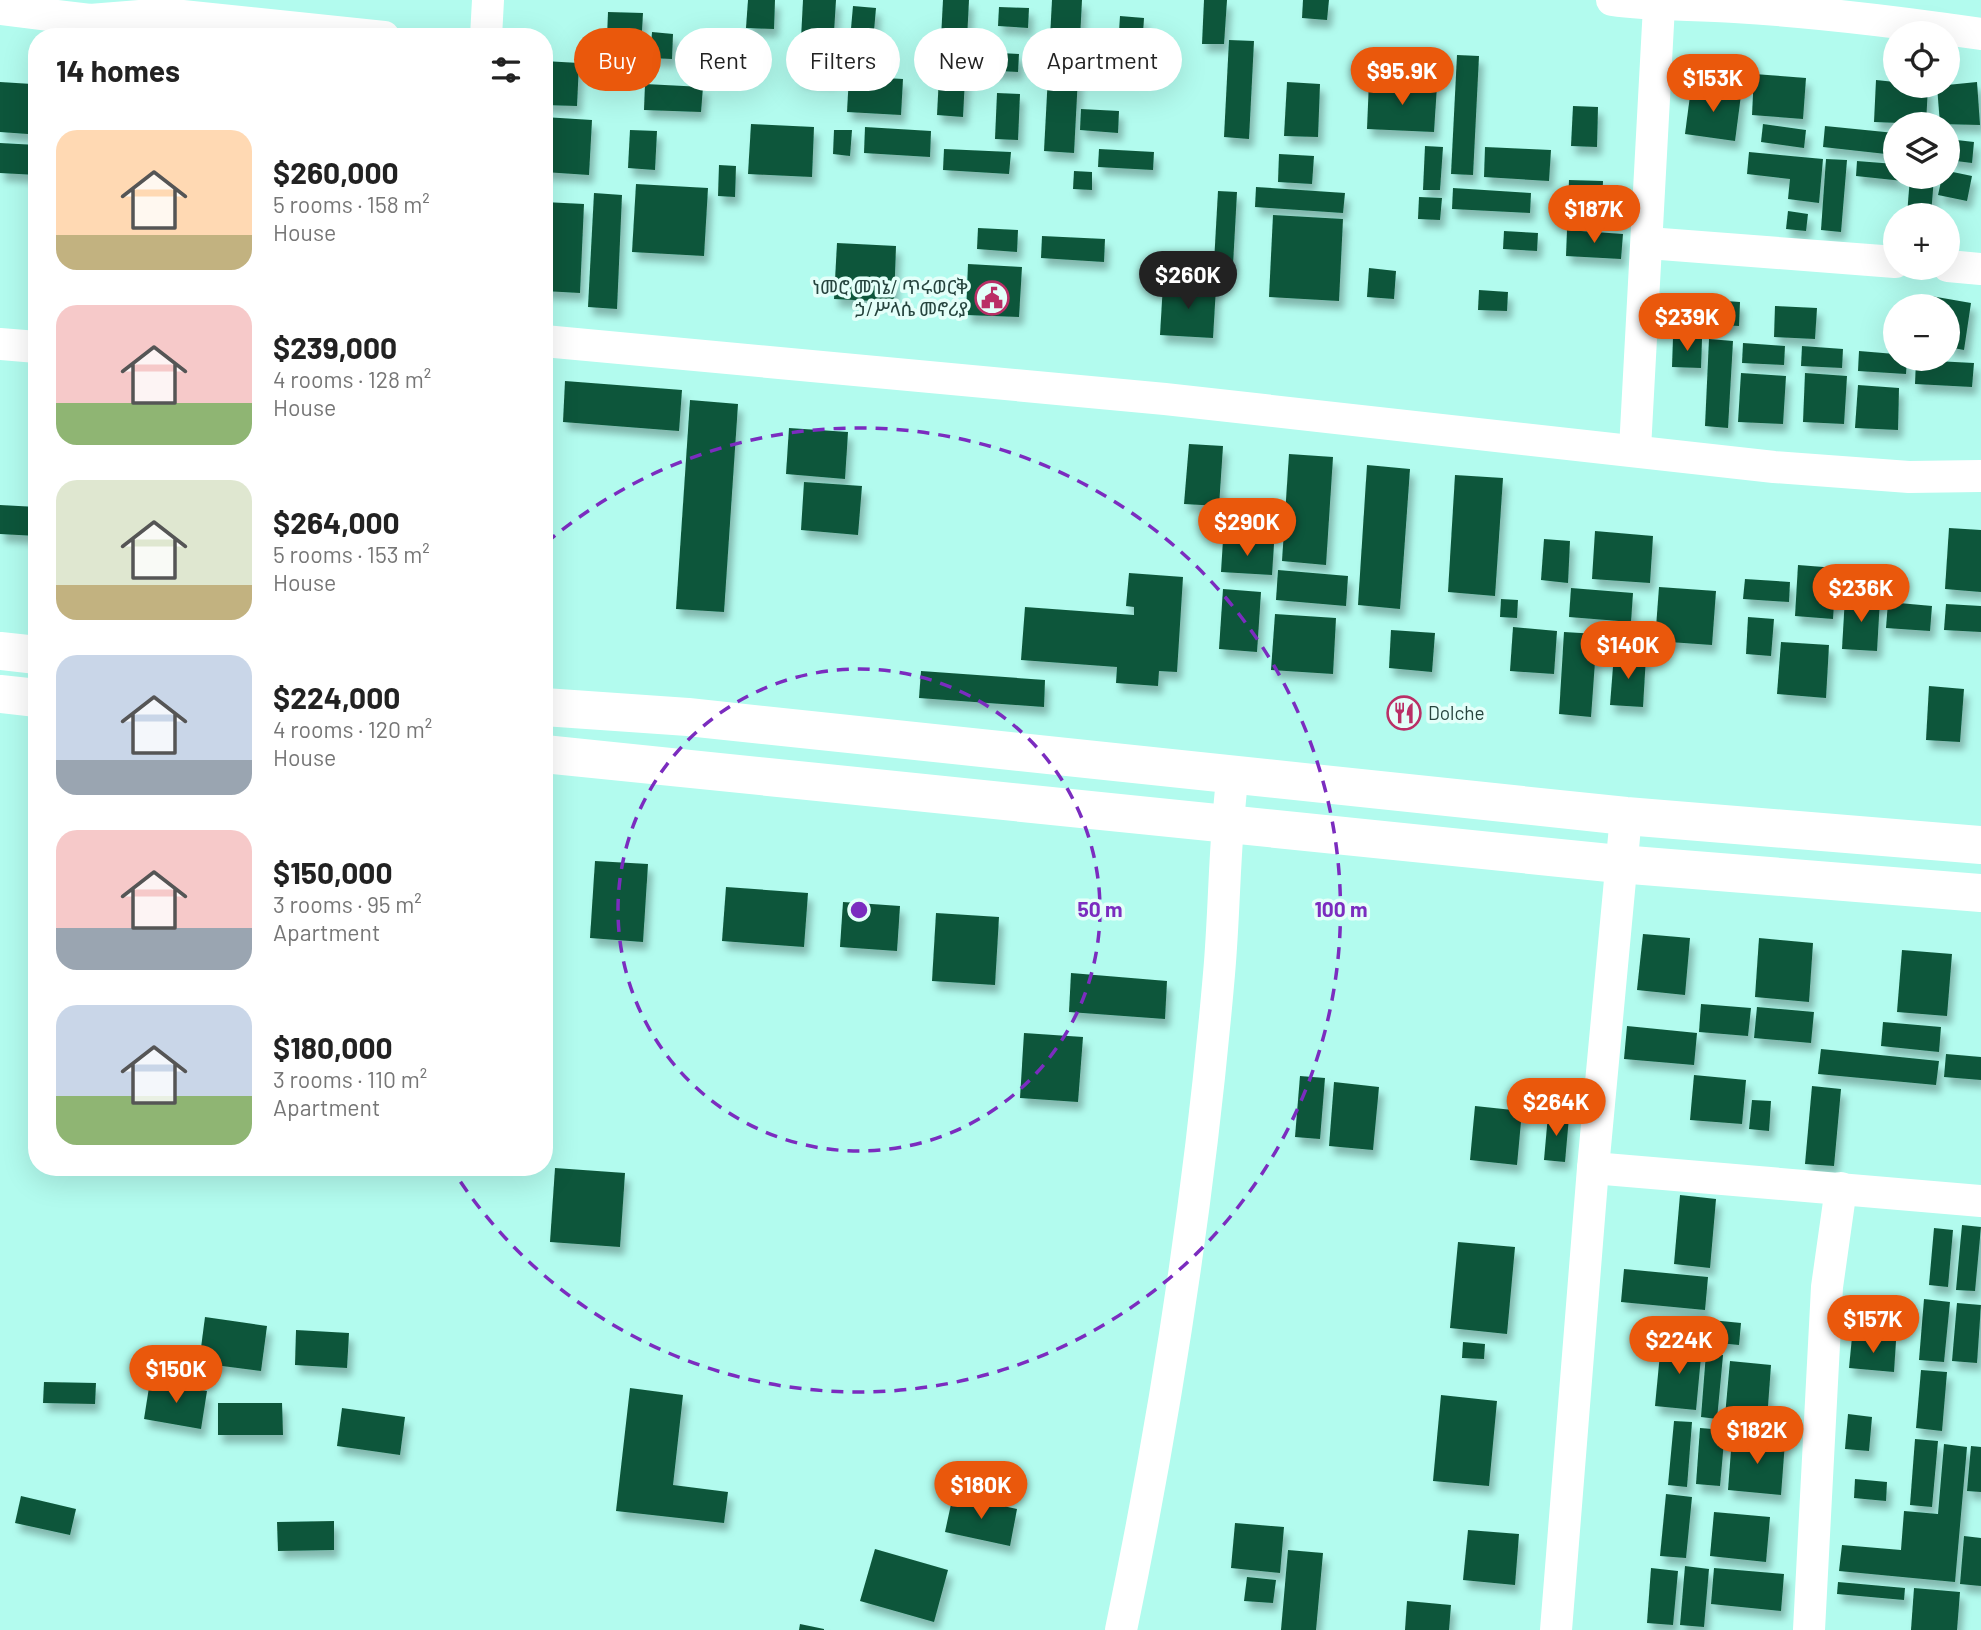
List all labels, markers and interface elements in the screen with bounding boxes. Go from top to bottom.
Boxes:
map controls [1883,21,1960,371]
button: locate [1883,21,1960,98]
chip: Buy [574,28,661,91]
chip: Rent [675,28,772,91]
chip: Filters [786,28,900,91]
chip: New [914,28,1008,91]
chip: Apartment [1022,28,1182,91]
pin: $95.9K [1345,48,1459,107]
icon: filters [487,51,525,89]
text: 14 homes [56,52,180,88]
pin: $153K [1664,54,1762,114]
text: $95.9K [1367,56,1437,84]
text: $153K [1683,63,1743,91]
button: layers [1883,112,1960,189]
text: $260,000 [273,154,399,190]
icon: home [112,158,196,242]
pin: $187K [1545,186,1643,245]
text: 5 rooms · 158 m² [273,190,430,218]
text: $187K [1564,194,1624,222]
button: + [1883,203,1960,280]
text: House [273,218,336,246]
pin: $260K [1139,252,1237,311]
text: $260K [1155,260,1221,288]
place label: ነመሮ መገኔ/ ጥሩወርቅ ኃ/ሥላሴ መኖሪያ [812,275,968,320]
public building icon: ነመሮ መገኔ/ ጥሩወርቅ ኃ/ሥላሴ መኖሪያ [973,279,1011,317]
pin: $239K [1638,294,1736,353]
button: − [1883,294,1960,371]
text: $239K [1655,302,1719,330]
text: $239,000 [273,329,397,365]
icon: home [112,333,196,417]
text: 4 rooms · 128 m² [273,365,431,393]
text: House [273,393,336,421]
pin: $290K [1198,498,1296,558]
text: $264,000 [273,504,400,540]
text: $290K [1214,507,1280,535]
icon: home [112,508,196,592]
text: 5 rooms · 153 m² [273,540,430,568]
pin: $236K [1812,564,1910,624]
text: House [273,568,336,596]
text: $236K [1829,573,1893,601]
pin: $140K [1579,622,1677,681]
text: $140K [1597,630,1659,658]
text: $224,000 [273,679,400,715]
icon: home [112,683,196,767]
restaurant icon: Dolche [1385,694,1423,732]
place label: Dolche [1428,701,1485,724]
text: 4 rooms · 120 m² [273,715,432,743]
text: House [273,743,336,771]
text: $150,000 [273,854,393,890]
icon: home [112,858,196,942]
text: 3 rooms · 95 m² [273,890,422,918]
text: 50 m [1077,896,1123,921]
text: 100 m [1314,896,1368,921]
centre of rings [847,898,871,922]
text: Apartment [273,918,380,946]
text: $180,000 [273,1029,393,1065]
icon: home [112,1033,196,1117]
text: 3 rooms · 110 m² [273,1065,427,1093]
pin: $264K [1507,1078,1605,1138]
text: $264K [1523,1087,1589,1115]
text: Apartment [273,1093,380,1121]
pin: $157K [1824,1296,1922,1355]
text: $157K [1843,1304,1903,1332]
pin: $224K [1630,1316,1728,1376]
text: $224K [1645,1325,1713,1353]
pin: $150K [127,1346,225,1405]
text: $150K [145,1354,207,1382]
pin: $182K [1708,1406,1806,1466]
text: $182K [1726,1415,1788,1443]
pin: $180K [932,1462,1030,1521]
text: $180K [950,1470,1012,1498]

